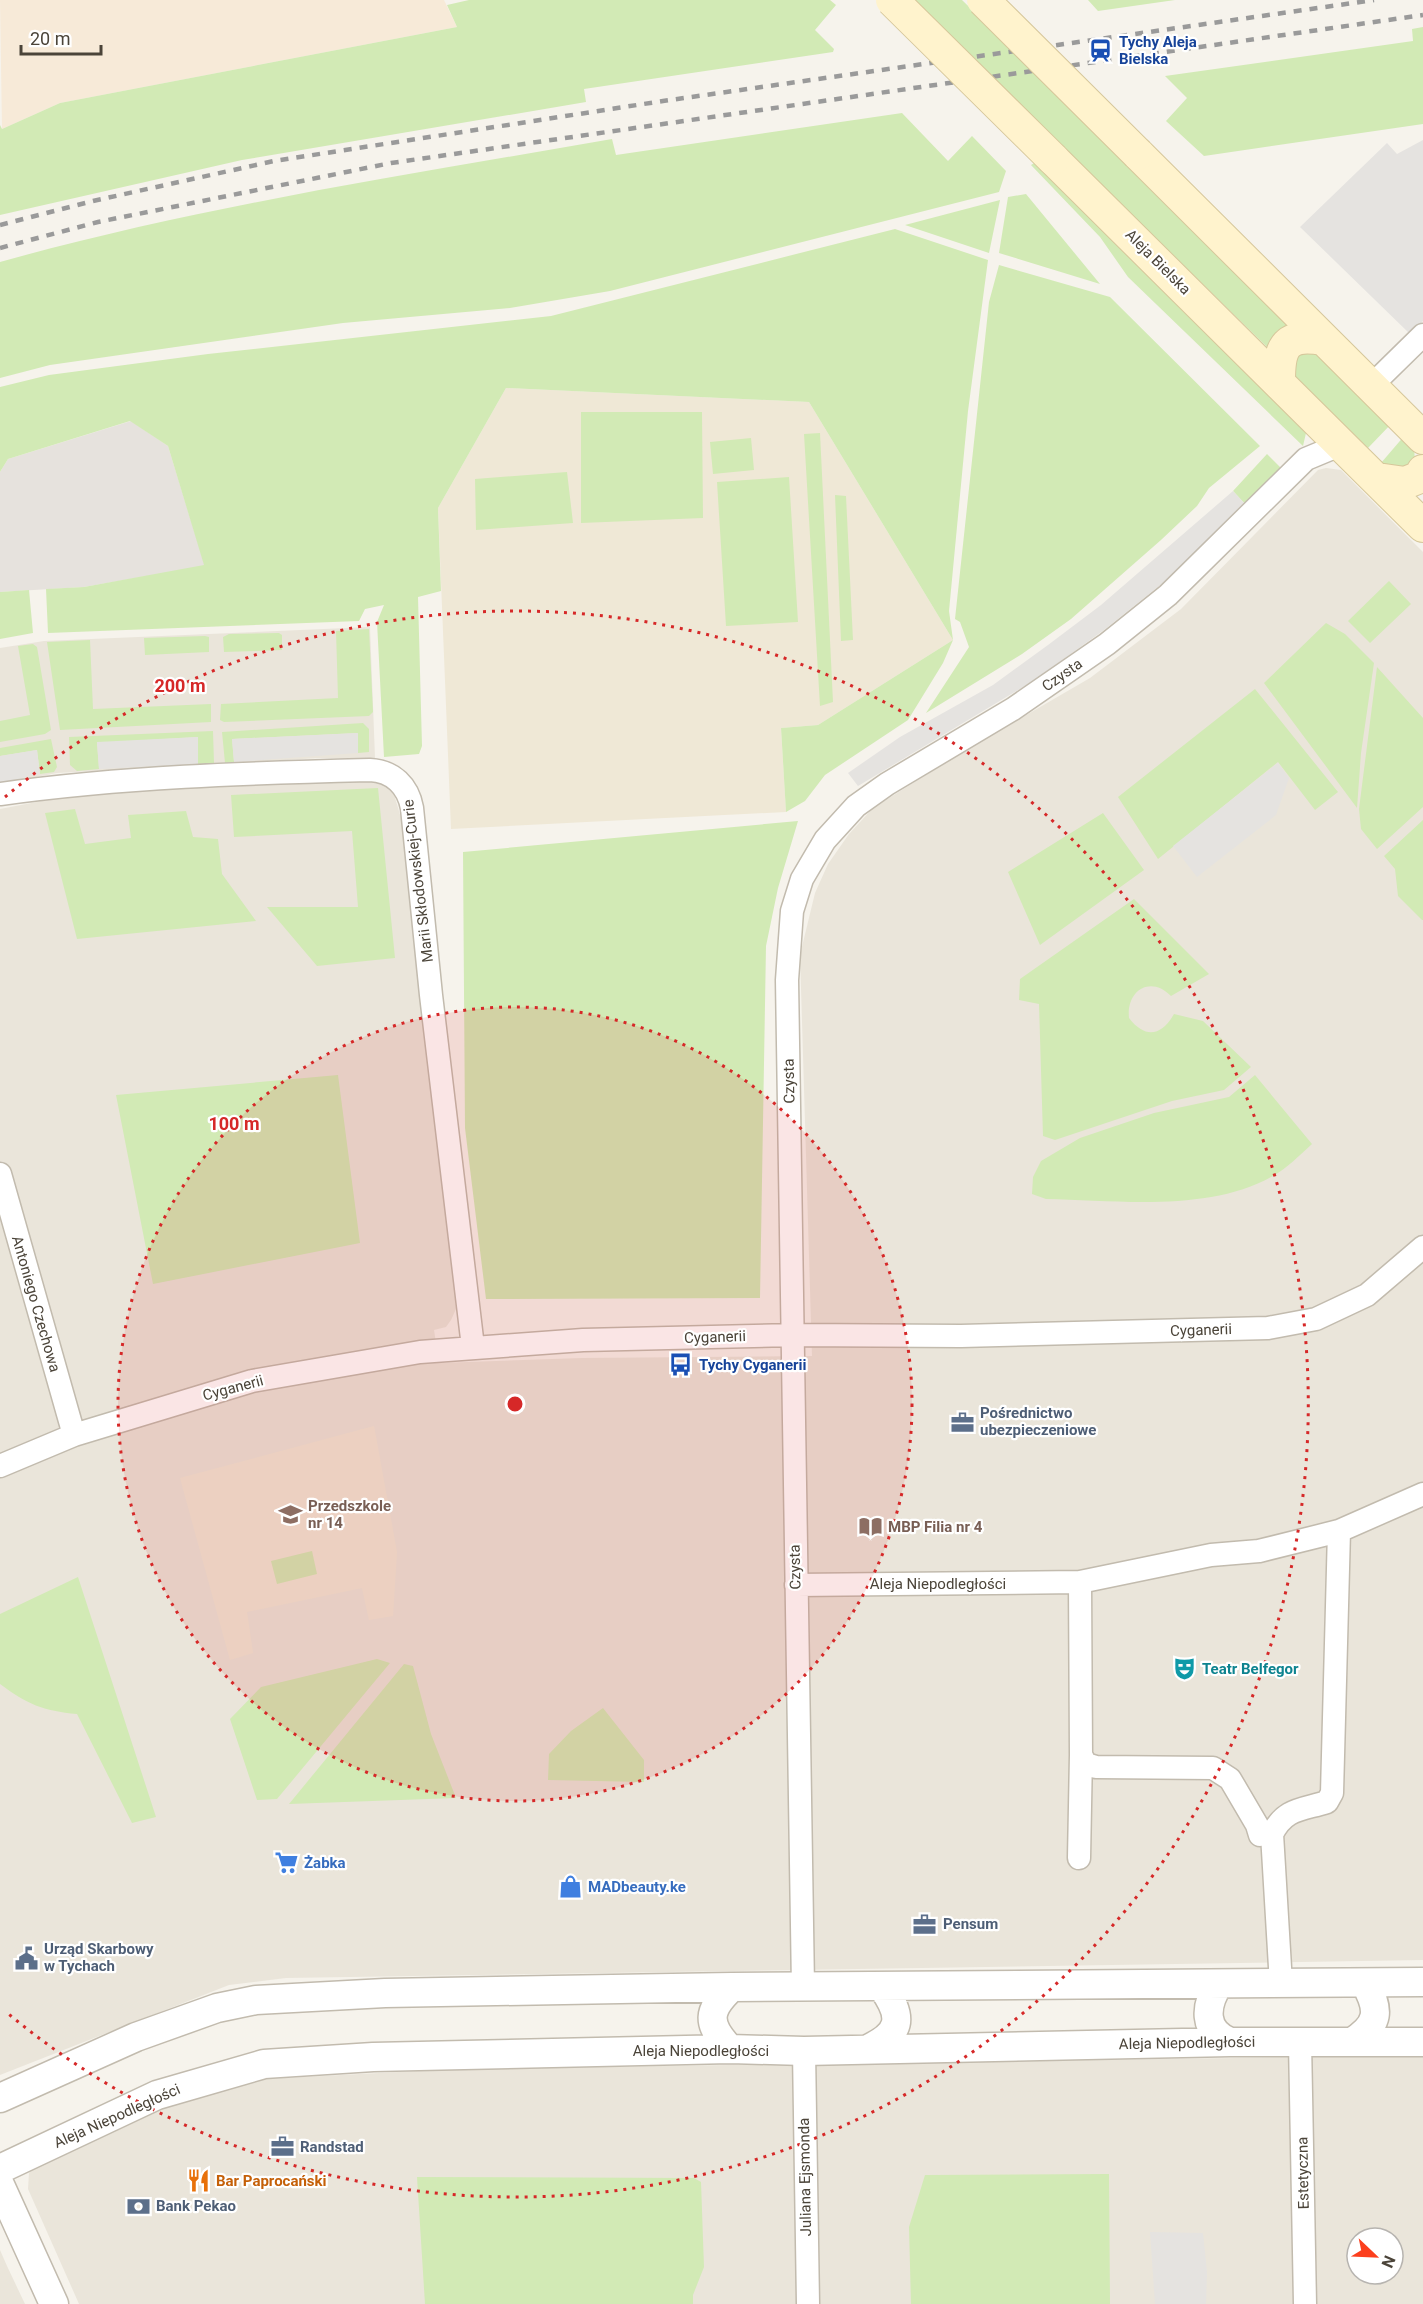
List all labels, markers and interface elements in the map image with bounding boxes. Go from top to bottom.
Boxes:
scale bar [21,18,100,56]
text: 20 m [30,28,70,49]
place label: Tychy Aleja Bielska [1119,33,1197,68]
station icon: Tychy Aleja Bielska [1088,38,1114,64]
street label: Aleja Bielska [1122,226,1194,298]
street label: Czysta [1038,655,1086,695]
text: 200 m [154,675,206,696]
street label: Marii Skłodowskiej-Curie [399,798,437,964]
street label: Czysta [780,1058,798,1104]
text: 100 m [208,1113,260,1134]
street label: Antoniego Czechowa [8,1234,64,1374]
street label: Cyganerii [1170,1320,1232,1340]
street label: Cyganerii [684,1327,746,1347]
bus stop icon: Tychy Cyganerii [668,1352,694,1378]
place label: Tychy Cyganerii [699,1356,807,1374]
street label: Cyganerii [201,1371,265,1405]
centre of rings [505,1394,525,1414]
place label: Pośrednictwo ubezpieczeniowe [980,1404,1096,1439]
office icon: Pośrednictwo ubezpieczeniowe [949,1409,975,1435]
place label: Przedszkole nr 14 [308,1497,391,1532]
school or university icon: Przedszkole nr 14 [277,1502,303,1528]
library icon: MBP Filia nr 4 [857,1514,883,1540]
place label: MBP Filia nr 4 [888,1518,983,1536]
street label: Czysta [786,1544,804,1590]
street label: Aleja Niepodległości [870,1575,1006,1593]
theatre icon: Teatr Belfegor [1171,1656,1197,1682]
place label: Teatr Belfegor [1202,1660,1299,1678]
supermarket icon: Żabka [273,1850,299,1876]
place label: Żabka [304,1854,346,1872]
shop icon: MADbeauty.ke [557,1874,583,1900]
place label: MADbeauty.ke [588,1878,686,1896]
office icon: Pensum [912,1911,938,1937]
place label: Pensum [943,1915,998,1933]
place label: Urząd Skarbowy w Tychach [44,1940,154,1975]
public building icon: Urząd Skarbowy w Tychach [13,1945,39,1971]
street label: Aleja Niepodległości [1119,2033,1255,2053]
street label: Aleja Niepodległości [633,2042,769,2060]
street label: Aleja Niepodległości [51,2080,183,2152]
street label: Juliana Ejsmonda [795,2118,815,2236]
office icon: Randstad [269,2134,295,2160]
street label: Estetyczna [1293,2136,1313,2210]
place label: Randstad [300,2138,364,2156]
restaurant icon: Bar Paprocański [185,2168,211,2194]
place label: Bar Paprocański [216,2172,327,2190]
bank icon: Bank Pekao [125,2193,151,2219]
place label: Bank Pekao [156,2197,236,2215]
north arrow [1345,2226,1405,2286]
text: N [1377,2253,1399,2271]

